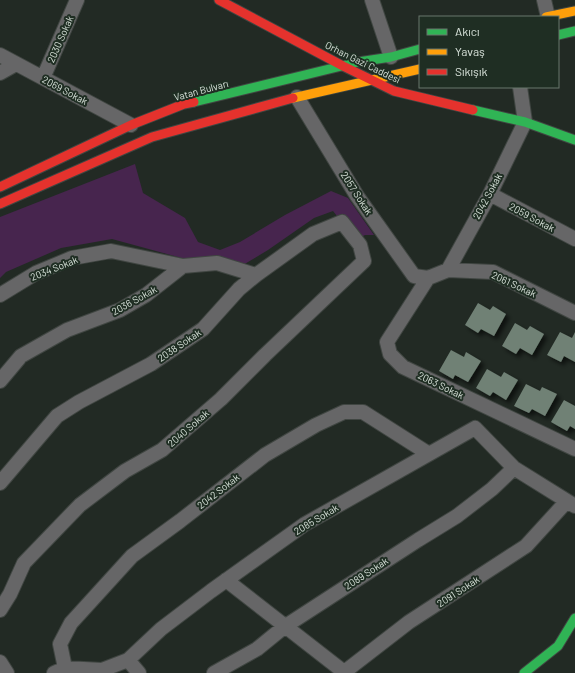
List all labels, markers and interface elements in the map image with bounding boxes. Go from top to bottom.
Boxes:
street label: 2030 Sokak [44,14,76,64]
legend [419,16,559,88]
text: Akıcı [455,24,480,38]
street label: Orhan Gazi Caddesi [323,39,403,85]
text: Yavaş [455,44,485,58]
text: Sıkışık [455,64,487,78]
street label: 2069 Sokak [40,73,90,107]
street label: Vatan Bulvarı [172,77,230,103]
street label: 2057 Sokak [339,169,375,217]
street label: 2042 Sokak [470,171,504,221]
street label: 2059 Sokak [507,200,557,234]
street label: 2034 Sokak [29,253,79,283]
street label: 2061 Sokak [490,268,538,300]
street label: 2036 Sokak [109,283,159,317]
street label: 2038 Sokak [155,326,203,364]
street label: 2063 Sokak [416,369,466,401]
street label: 2040 Sokak [165,407,211,449]
street label: 2042 Sokak [195,471,241,511]
street label: 2085 Sokak [292,501,340,537]
street label: 2089 Sokak [342,554,390,592]
street label: 2091 Sokak [435,573,481,609]

